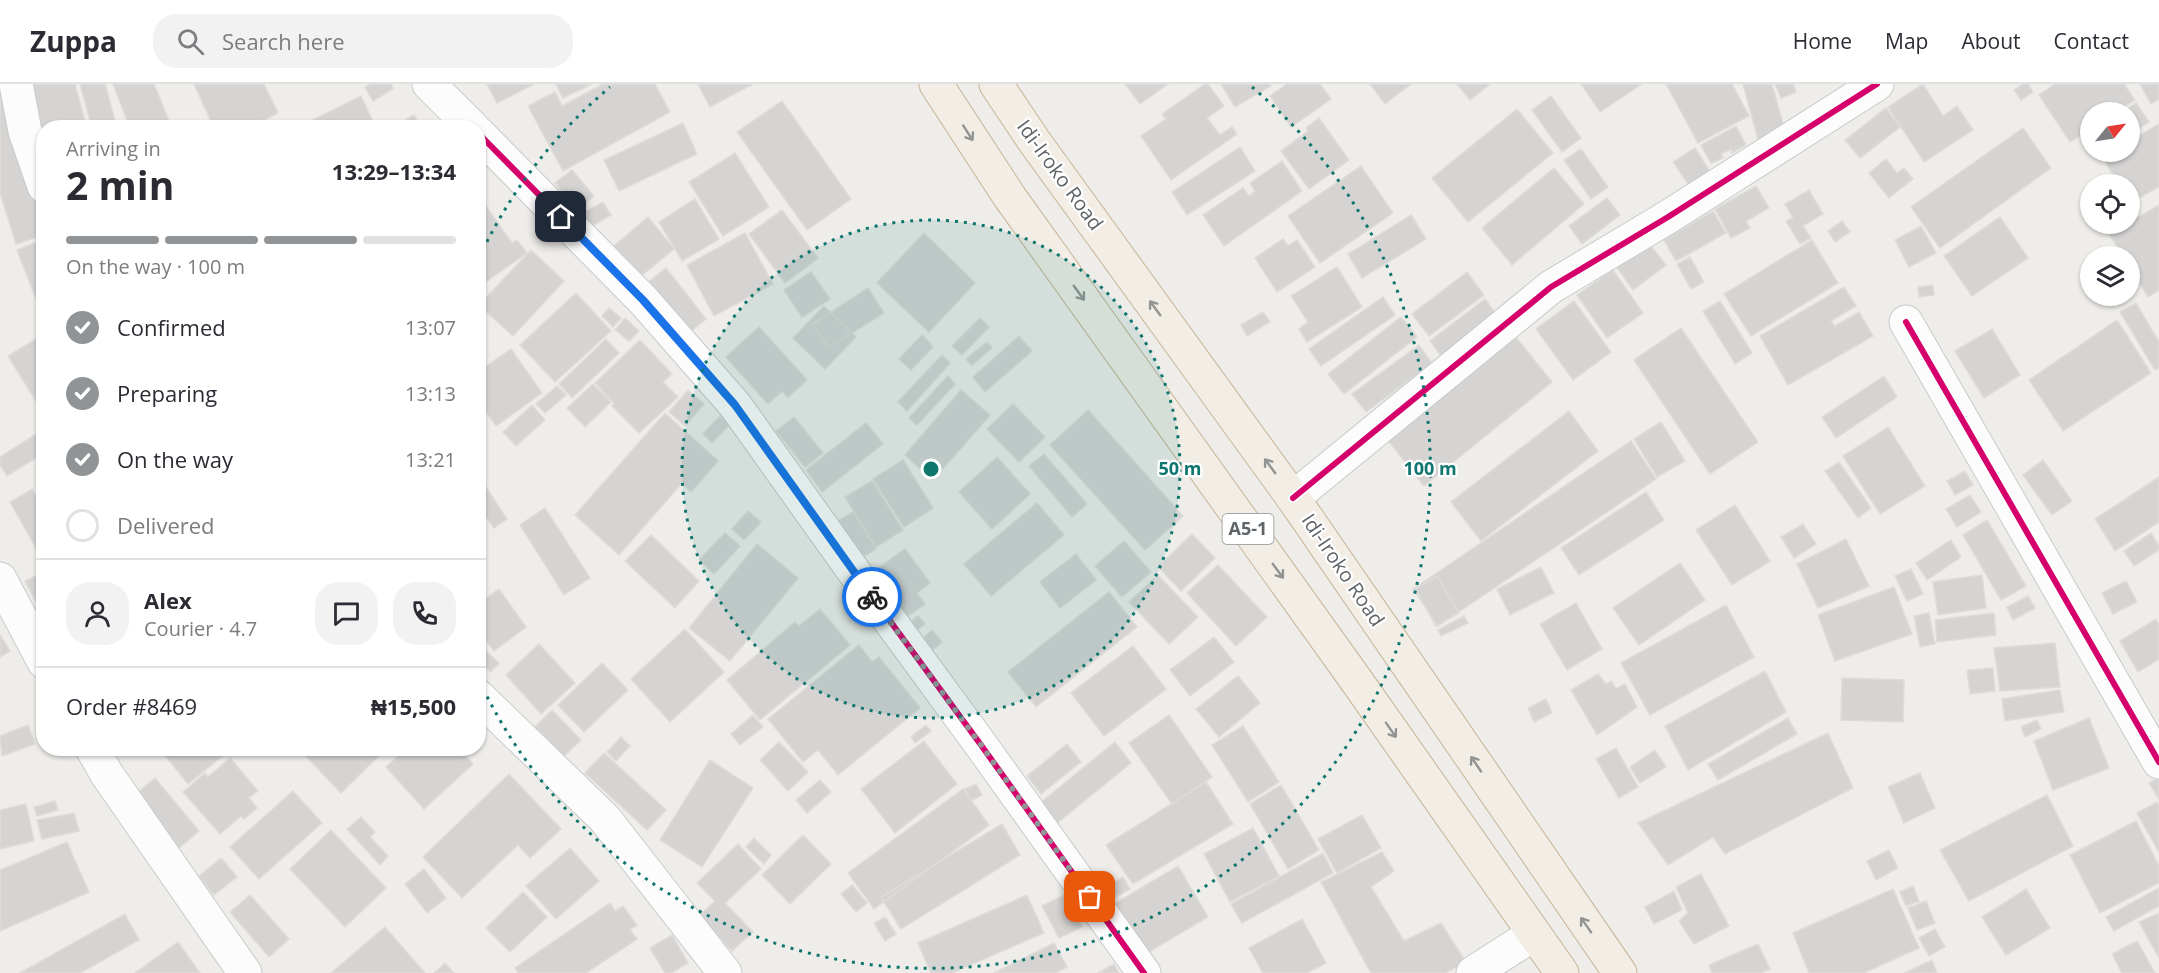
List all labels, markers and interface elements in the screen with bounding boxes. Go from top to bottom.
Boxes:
search box [153,14,573,68]
text: Zuppa [30,22,117,60]
icon: search [174,25,207,58]
text: Search here [222,26,345,56]
text: Home [1793,27,1852,55]
text: Map [1885,27,1928,55]
text: About [1961,27,2021,55]
text: Contact [2054,27,2129,55]
north arrow [2080,102,2140,162]
map controls [2080,102,2140,306]
street label: Idi-Iroko Road [1011,114,1110,235]
one-way arrow [962,124,974,141]
text: Arriving in [66,135,161,162]
text: 13:29–13:34 [332,156,456,186]
text: 2 min [66,158,174,211]
button: locate [2080,174,2140,234]
pin [535,191,586,242]
icon: home [544,200,577,233]
button: layers [2080,246,2140,306]
text: On the way · 100 m [66,253,245,280]
one-way arrow [1073,285,1085,301]
one-way arrow [1149,300,1161,316]
icon: check [66,311,99,344]
text: Confirmed [117,312,226,342]
text: 13:07 [405,314,456,341]
icon: check [66,377,99,410]
text: Preparing [117,378,217,408]
text: 13:13 [405,380,456,407]
icon: check [66,443,99,476]
text: On the way [117,444,233,474]
text: 13:21 [405,446,456,473]
text: 50 m [1159,456,1201,480]
text: 100 m [1403,456,1457,480]
one-way arrow [1264,458,1276,474]
centre of rings [921,459,941,479]
street label: Idi-Iroko Road [1296,508,1391,631]
text: Delivered [117,510,215,540]
road number: A5-1 [1222,514,1274,544]
one-way arrow [1272,563,1284,579]
courier [842,567,902,627]
icon: bike [856,581,889,614]
button: person [66,582,129,645]
button: chat [315,582,378,645]
button: phone [393,582,456,645]
text: Alex [144,585,192,615]
text: Courier · 4.7 [144,615,257,642]
text: Order #8469 [66,691,197,721]
text: ₦15,500 [371,691,456,721]
one-way arrow [1385,721,1397,738]
one-way arrow [1470,757,1482,773]
pin [1064,871,1115,922]
icon: bag [1073,880,1106,913]
one-way arrow [1580,918,1592,934]

